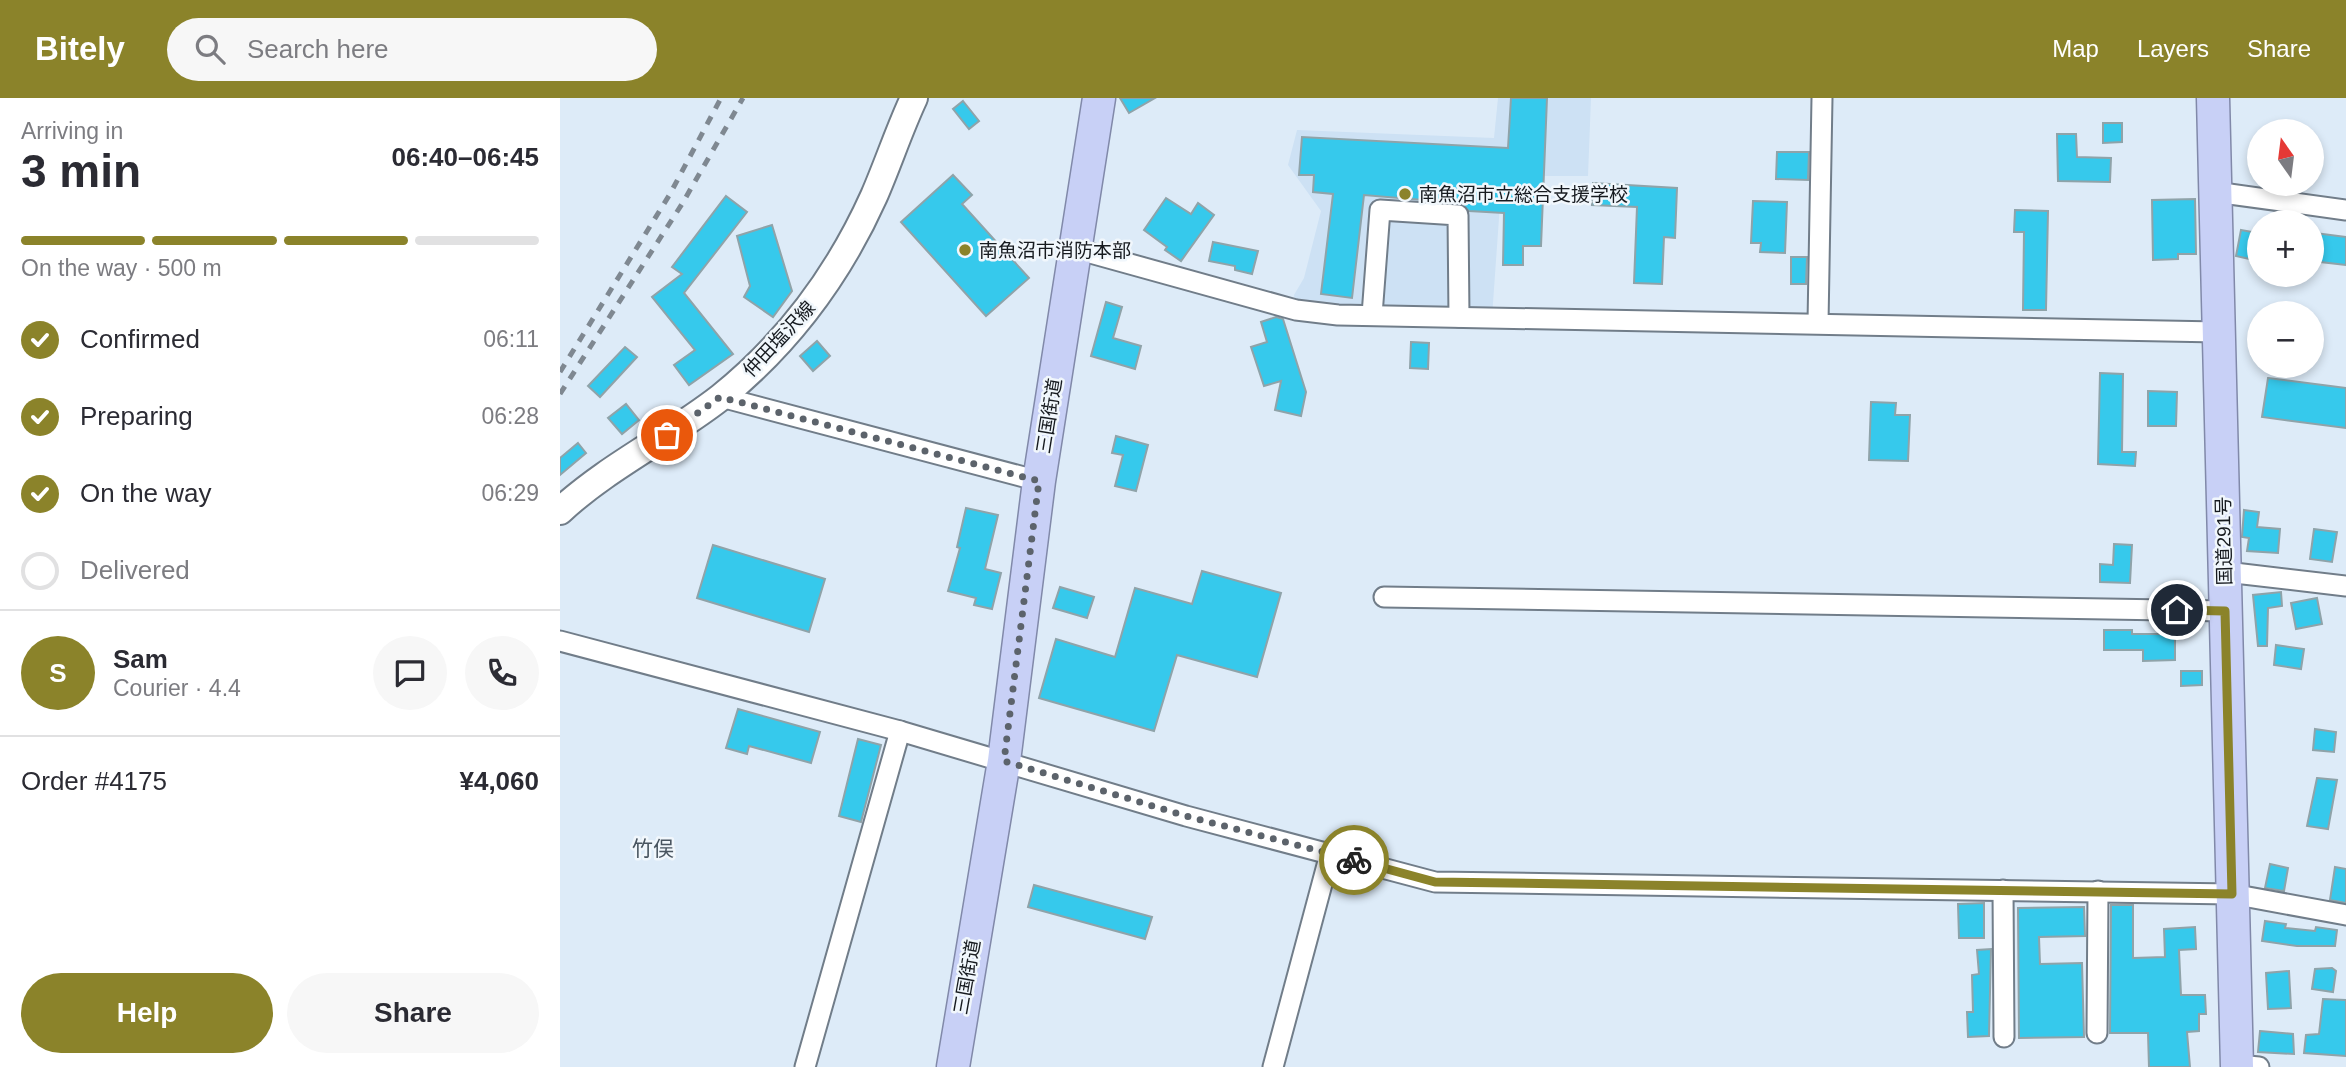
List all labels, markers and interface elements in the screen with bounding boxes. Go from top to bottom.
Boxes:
search box [167,18,657,81]
text: Bitely [35,30,125,67]
icon: search [191,30,229,68]
text: Search here [247,34,389,64]
text: Map [2052,35,2099,62]
text: Layers [2137,35,2209,62]
text: Share [2247,35,2311,62]
text: Arriving in [21,118,123,144]
north arrow [2247,119,2324,196]
map controls [2247,119,2324,378]
text: 06:40–06:45 [392,142,539,172]
text: 3 min [21,145,141,197]
place label: 南魚沼市立総合支援学校 [1419,184,1628,205]
marker: 南魚沼市立総合支援学校 [1397,186,1413,202]
button: + [2247,210,2324,287]
place label: 南魚沼市消防本部 [979,240,1131,261]
marker: 南魚沼市消防本部 [957,242,973,258]
text: On the way · 500 m [21,255,222,281]
street label: 仲田塩沢線 [739,297,819,381]
button: − [2247,301,2324,378]
icon: check [21,321,59,359]
text: Confirmed [80,324,200,354]
text: 06:11 [483,326,539,352]
street label: 三国街道 [1033,377,1065,455]
icon: check [21,398,59,436]
text: Preparing [80,401,193,431]
text: 06:28 [481,403,539,429]
pin [637,405,697,465]
icon: bag [648,416,686,454]
icon: check [21,475,59,513]
text: On the way [80,478,212,508]
text: 06:29 [481,480,539,506]
street label: 国道291号 [2213,496,2235,586]
text: Delivered [80,555,190,585]
pin [2147,580,2207,640]
icon: home [2158,591,2196,629]
button: chat [373,636,447,710]
button: phone [465,636,539,710]
text: Sam [113,644,168,674]
text: S [49,658,67,688]
text: Courier · 4.4 [113,675,241,701]
text: Order #4175 [21,766,167,796]
text: ¥4,060 [459,766,539,796]
courier [1319,825,1389,895]
district label: 竹俣 [632,837,674,860]
icon: bike [1335,841,1373,879]
street label: 三国街道 [950,938,984,1016]
button: Help [21,973,273,1053]
button: Share [287,973,539,1053]

